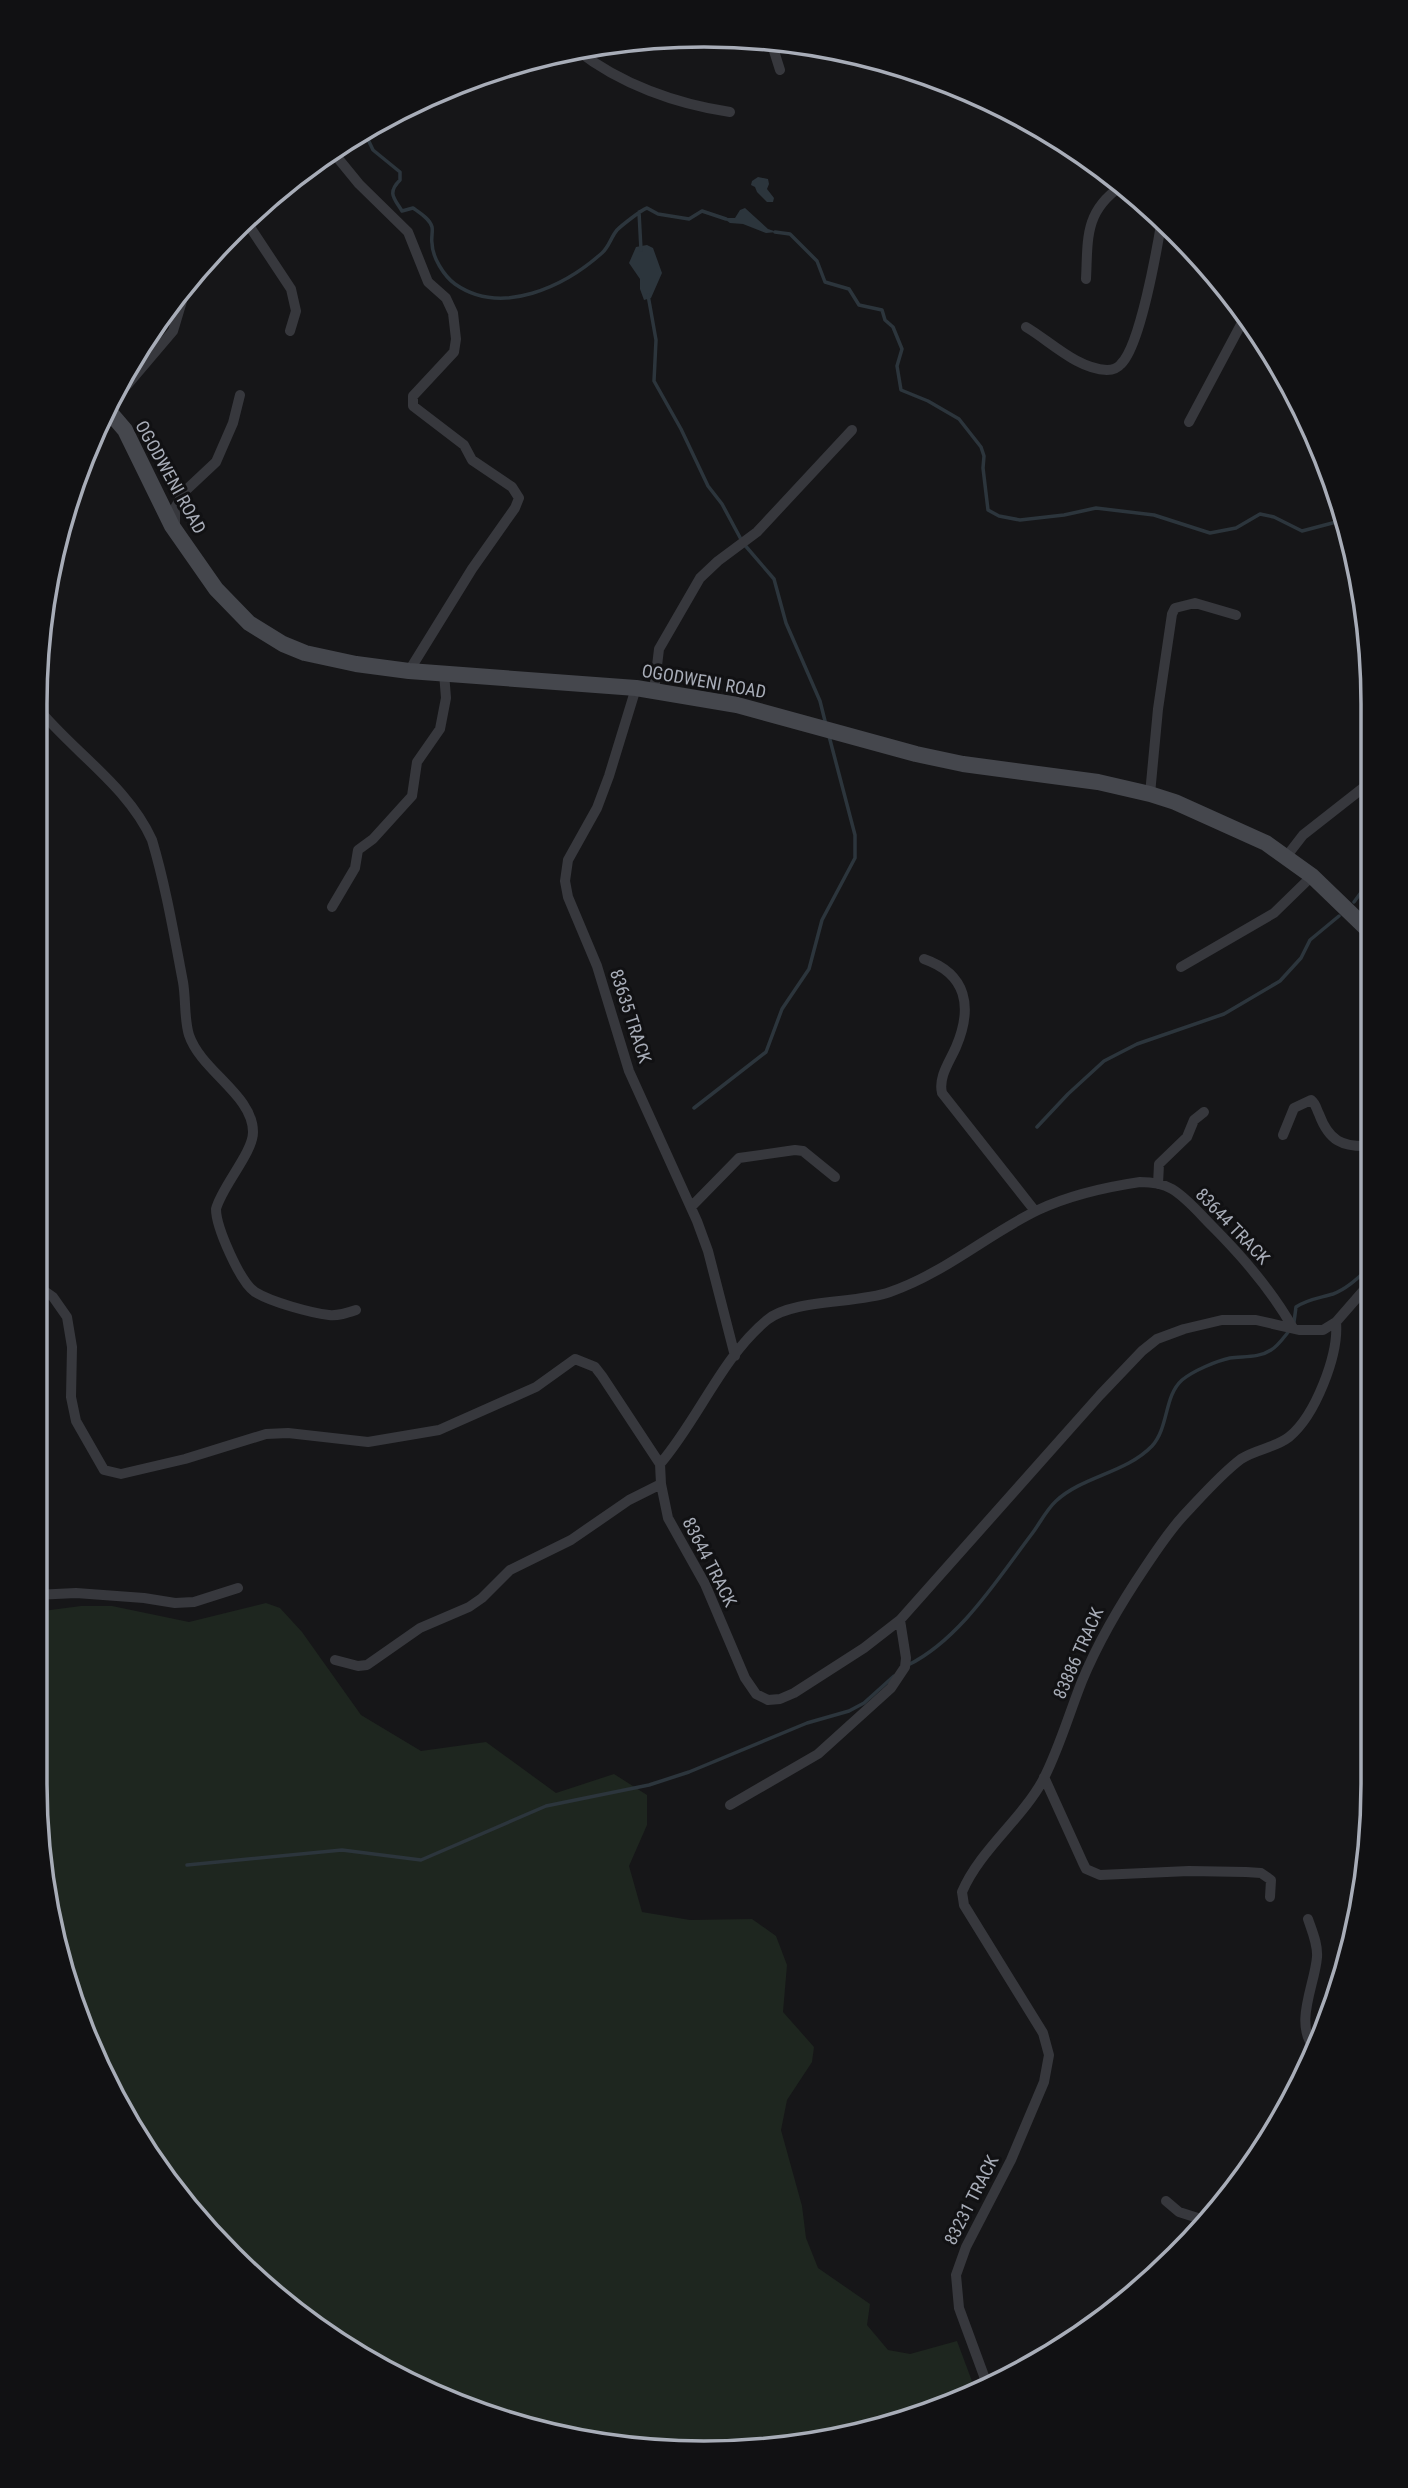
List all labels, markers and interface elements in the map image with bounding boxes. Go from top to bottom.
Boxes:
street label: OGODWENI ROAD [131,417,211,537]
street label: OGODWENI ROAD [640,660,768,702]
street label: 83635 TRACK [606,966,656,1066]
street label: 83644 TRACK [1192,1184,1275,1268]
street label: 83644 TRACK [679,1514,742,1610]
street label: 83886 TRACK [1049,1604,1107,1702]
street label: 83231 TRACK [940,2152,1003,2248]

